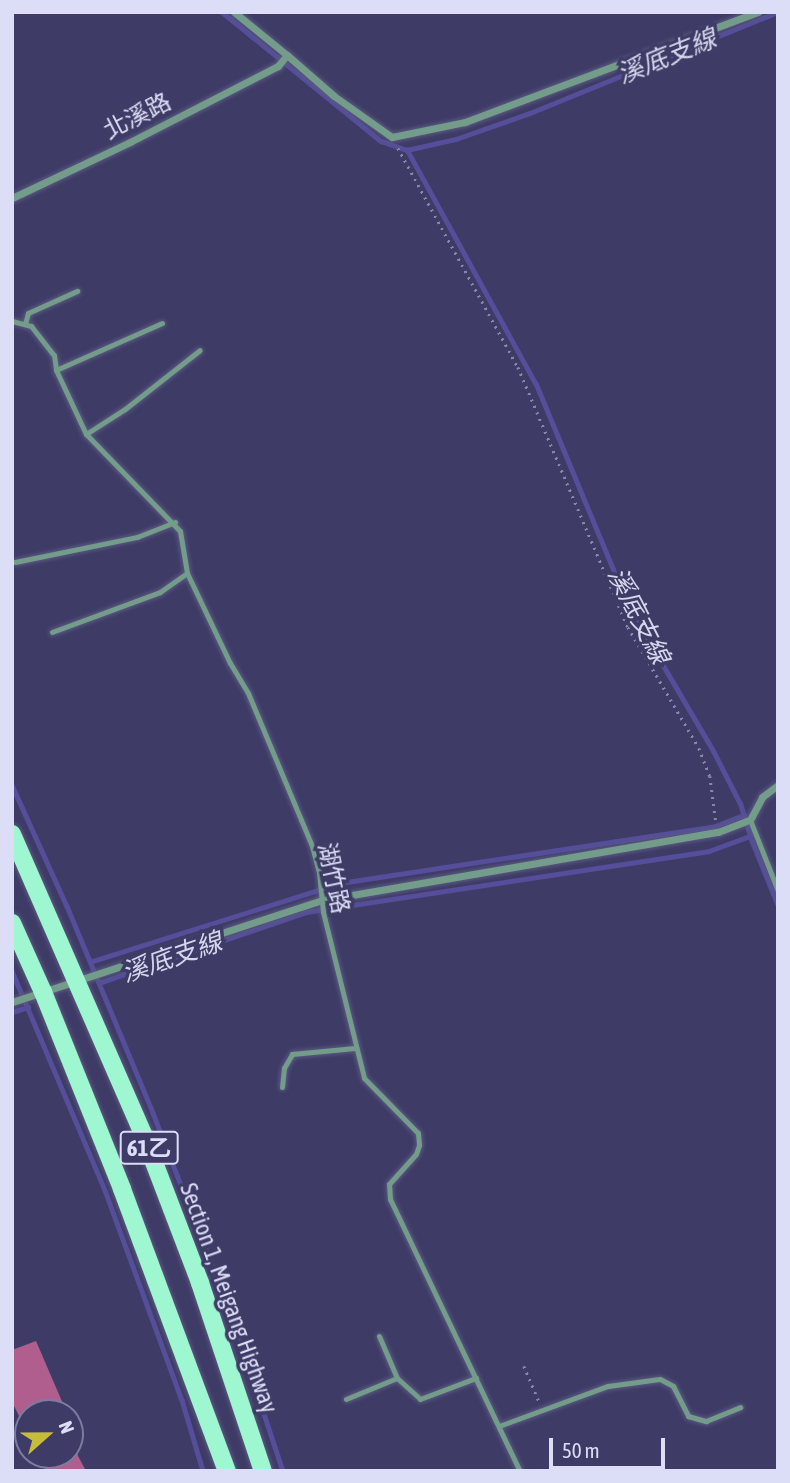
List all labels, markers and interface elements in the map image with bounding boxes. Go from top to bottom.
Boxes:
water label: 溪底支線 [613,23,721,91]
street label: 北溪路 [98,87,176,145]
water label: 溪底支線 [600,563,676,669]
street label: 湖竹路 [312,840,356,916]
water label: 溪底支線 [118,926,226,990]
road number: 61乙 [119,1128,179,1168]
street label: Section 1, Meigang Highway [174,1179,284,1417]
north arrow [14,1399,84,1469]
text: N [54,1418,79,1436]
scale bar [552,1424,668,1468]
text: 50 m [562,1438,600,1462]

